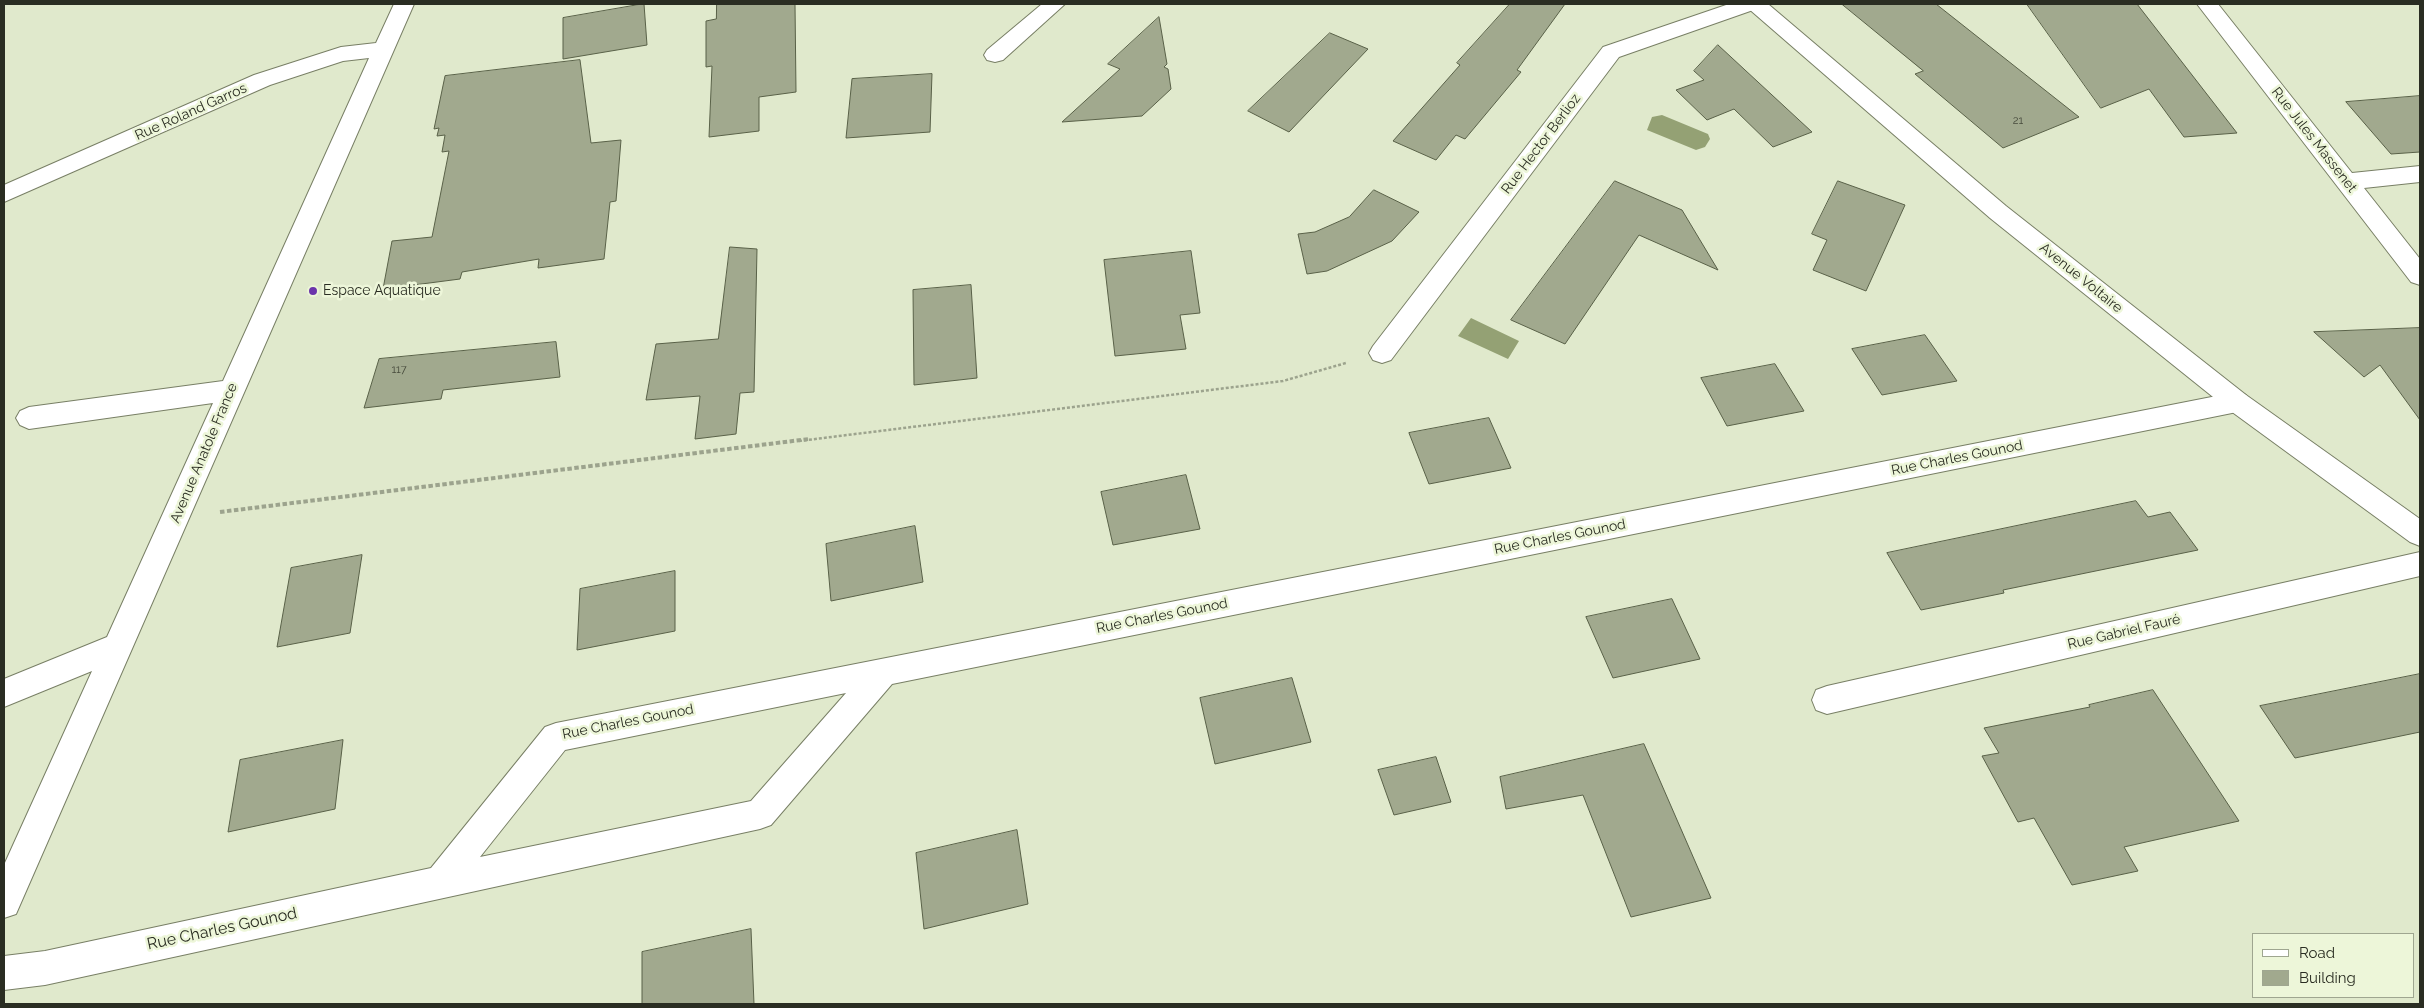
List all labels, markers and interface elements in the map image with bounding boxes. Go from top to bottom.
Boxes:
street label: Rue Roland Garros [132,80,250,144]
street label: Rue Jules Massenet [2268,84,2360,196]
street label: Rue Hector Berlioz [1498,91,1584,197]
house number: 21 [2013,114,2023,128]
street label: Avenue Voltaire [2036,239,2126,317]
place label: Espace Aquatique [323,283,441,299]
marker: Espace Aquatique [307,285,319,297]
house number: 117 [391,363,407,377]
street label: Avenue Anatole France [167,380,241,526]
street label: Rue Charles Gounod [1890,437,2024,479]
street label: Rue Charles Gounod [1493,516,1627,558]
street label: Rue Charles Gounod [1095,595,1229,637]
street label: Rue Gabriel Fauré [2066,611,2182,653]
street label: Rue Charles Gounod [561,701,695,743]
street label: Rue Charles Gounod [145,904,299,954]
legend [2252,933,2414,998]
text: Road [2299,944,2335,962]
text: Building [2299,969,2356,987]

